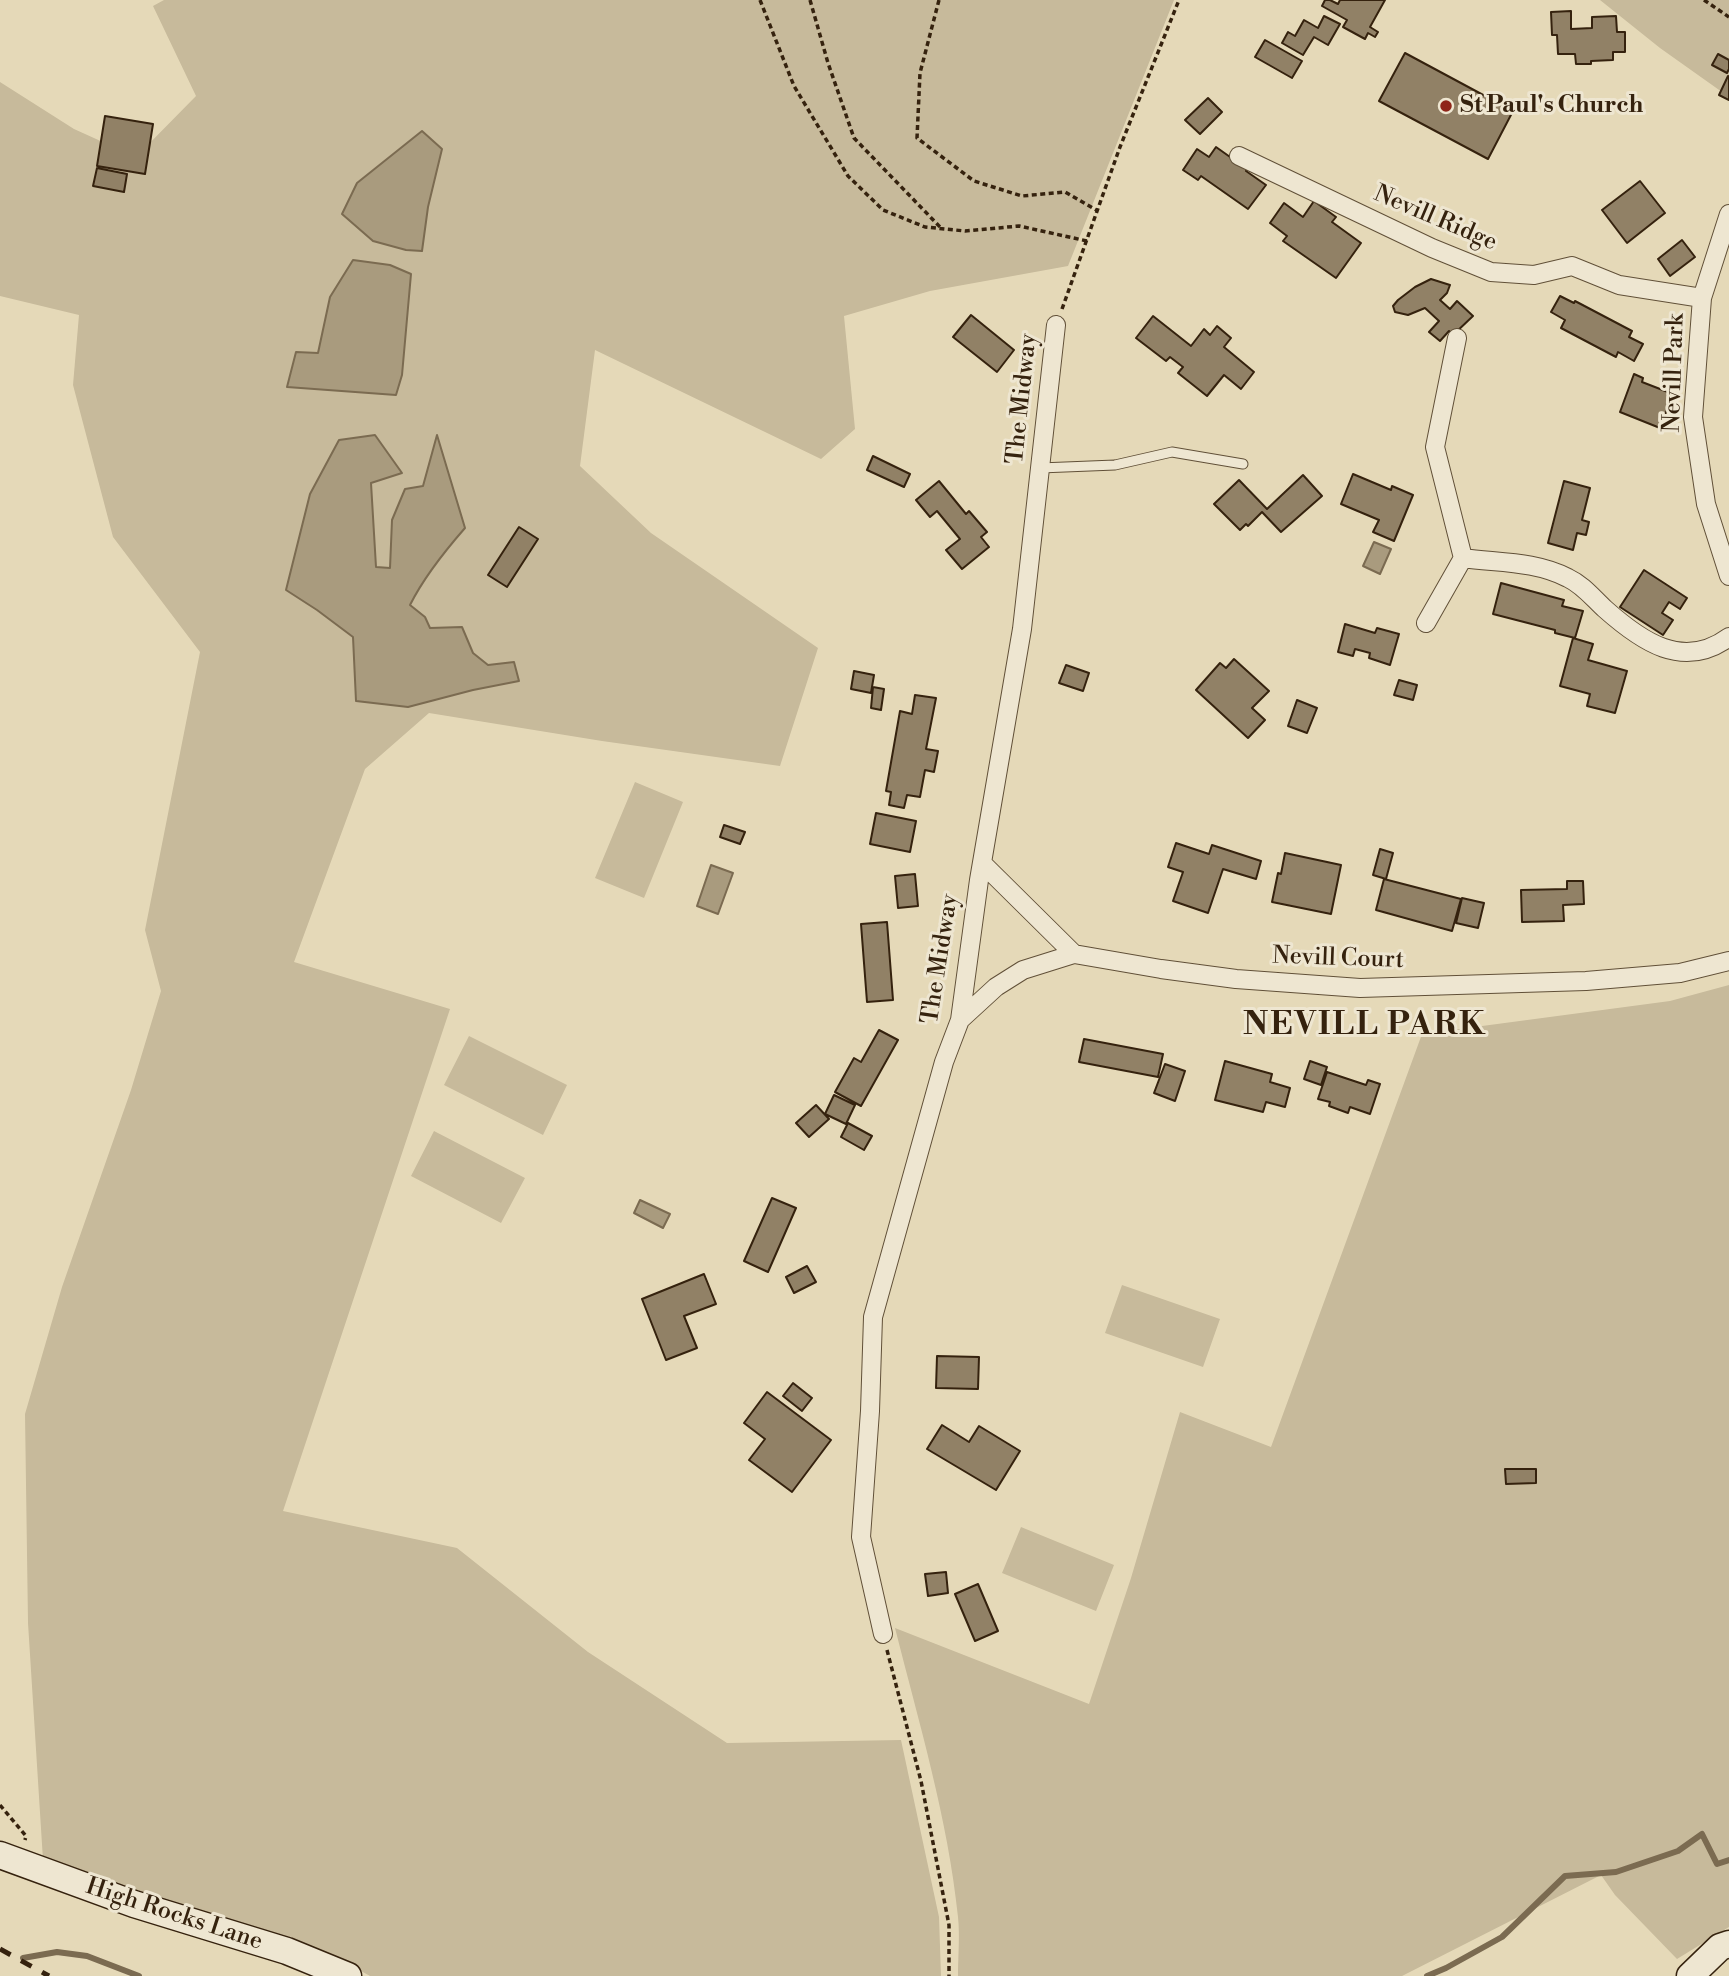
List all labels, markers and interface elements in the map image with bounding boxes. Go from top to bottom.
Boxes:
place label: St Paul's Church [1460,92,1643,120]
marker: St Paul's Church [1438,98,1454,114]
street label: Nevill Ridge [1369,180,1501,258]
street label: Nevill Park [1659,313,1691,433]
street label: The Midway [1002,332,1044,466]
street label: The Midway [917,892,965,1026]
street label: Nevill Court [1272,942,1404,976]
district label: NEVILL PARK [1244,1007,1486,1045]
street label: High Rocks Lane [82,1873,266,1957]

